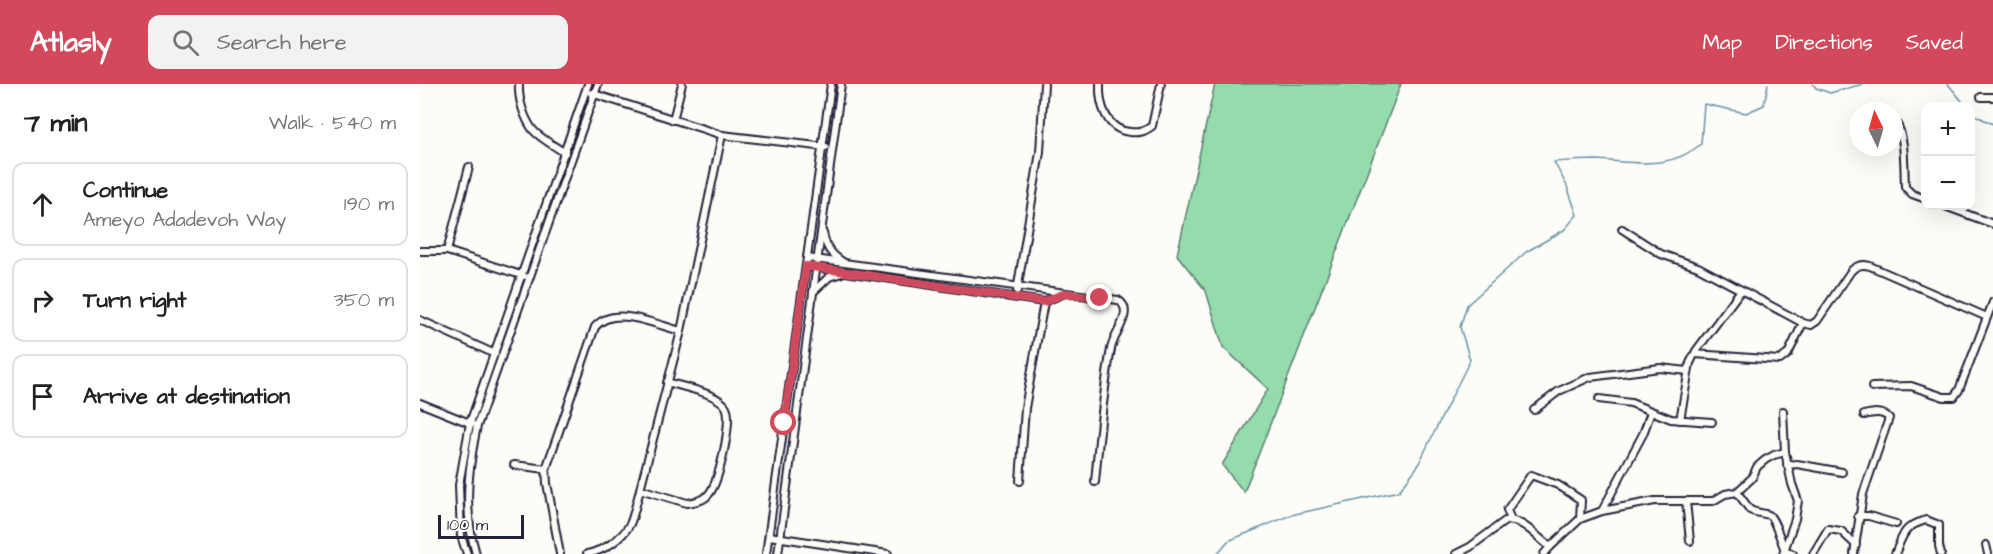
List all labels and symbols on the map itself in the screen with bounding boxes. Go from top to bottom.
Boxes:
north arrow [1849,102,1903,156]
route end [1086,284,1112,310]
route start [770,409,796,435]
scale bar [438,512,524,540]

